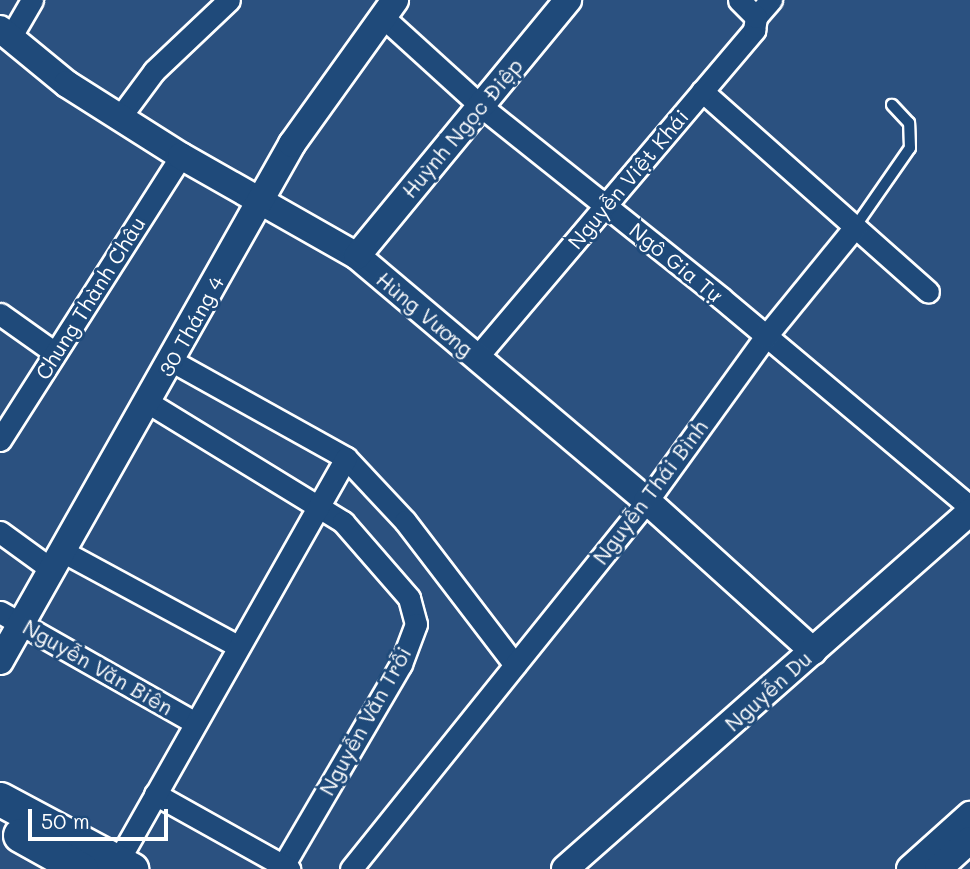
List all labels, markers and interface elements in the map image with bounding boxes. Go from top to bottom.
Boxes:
street label: Huỳnh Ngọc Điệp [396,53,528,203]
street label: Nguyễn Việt Khái [562,104,694,254]
street label: Chung Thành Châu [30,212,150,384]
street label: Ngô Gia Tự [625,217,727,307]
street label: Hùng Vương [372,266,478,362]
street label: 30 Tháng 4 [153,271,229,381]
street label: Nguyễn Thái Bình [587,415,713,569]
street label: Nguyễn Văn Biên [19,614,177,720]
street label: Nguyễn Văn Trỗi [314,642,416,800]
street label: Nguyễn Du [720,646,816,736]
scale bar [32,796,172,840]
text: 50 m [41,807,90,834]

